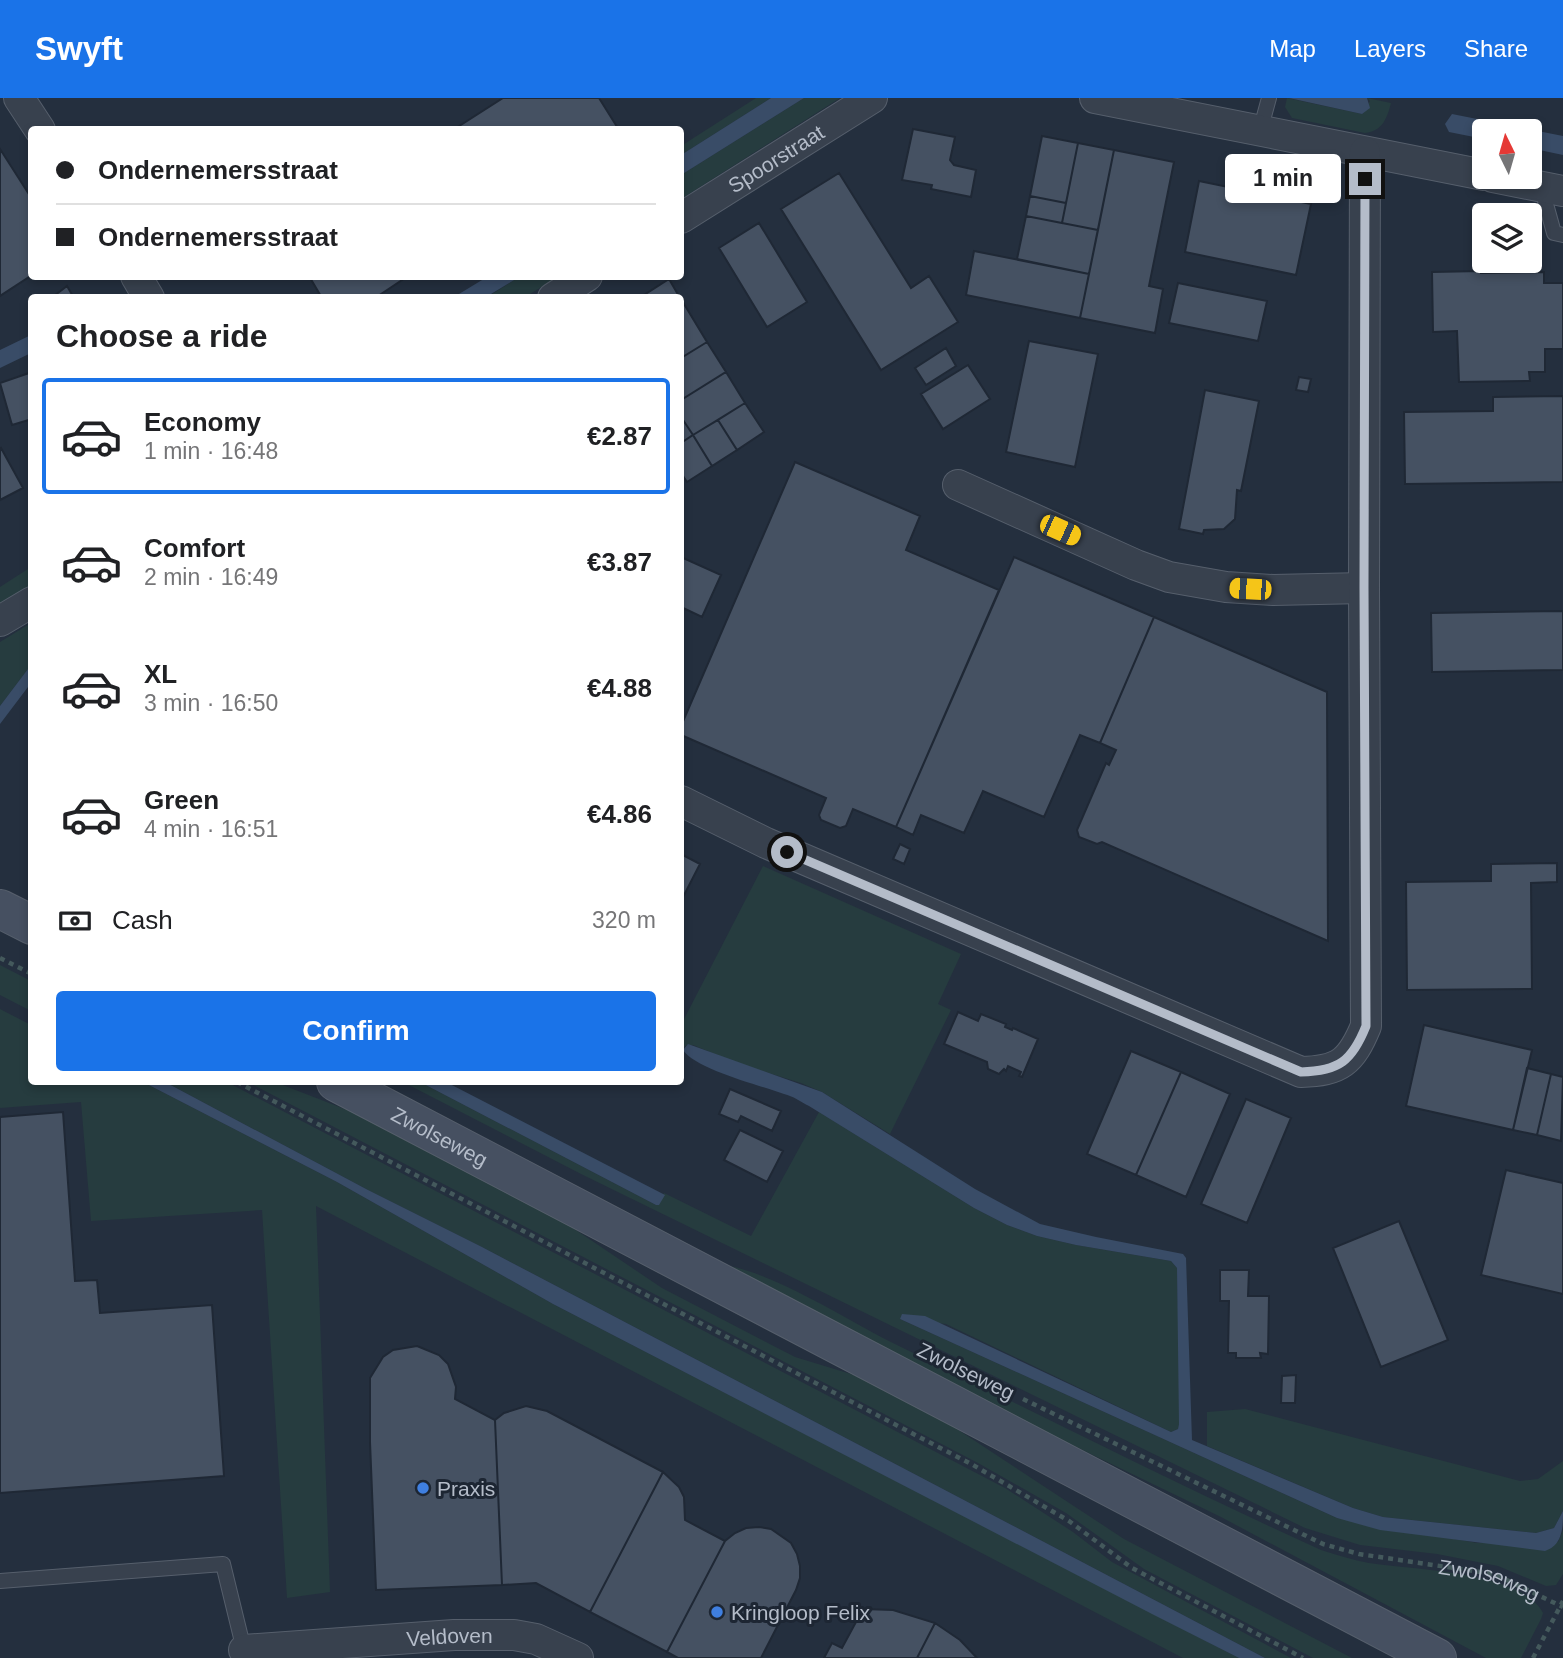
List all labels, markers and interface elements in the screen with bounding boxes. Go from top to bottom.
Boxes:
text: Swyft [35,30,123,67]
text: Map [1269,35,1316,62]
text: Layers [1354,35,1426,62]
text: Share [1464,35,1528,62]
north arrow [1472,119,1542,189]
map controls [1472,119,1542,273]
street label: Spoorstraat [724,120,828,197]
callout: 1 min [1225,154,1340,204]
text: Ondernemersstraat [98,155,338,185]
route end [1349,163,1381,195]
text: 1 min [1253,165,1313,191]
button: layers [1472,203,1542,273]
text: Ondernemersstraat [98,222,338,252]
text: Choose a ride [56,318,268,354]
icon: car [60,405,123,468]
text: Economy [144,407,261,437]
text: €2.87 [587,421,652,451]
text: 1 min · 16:48 [144,438,278,464]
car [1037,512,1084,548]
icon: car [60,531,123,594]
text: Comfort [144,533,245,563]
text: €3.87 [587,547,652,577]
text: 2 min · 16:49 [144,564,278,590]
car [1229,577,1272,601]
icon: car [60,657,123,720]
text: XL [144,659,177,689]
text: €4.88 [587,673,652,703]
text: 3 min · 16:50 [144,690,278,716]
icon: car [60,783,123,846]
text: Green [144,785,219,815]
text: €4.86 [587,799,652,829]
text: 4 min · 16:51 [144,816,278,842]
route start [771,836,803,868]
icon: cash [56,902,94,940]
text: Cash [112,905,173,935]
text: 320 m [592,907,656,933]
button: Confirm [56,991,656,1071]
street label: Zwolseweg [388,1102,492,1171]
street label: Zwolseweg [914,1338,1018,1404]
place label: Praxis [437,1477,495,1500]
marker: Praxis [415,1480,431,1496]
street label: Zwolseweg [1437,1554,1544,1606]
place label: Kringloop Felix [731,1601,870,1624]
marker: Kringloop Felix [709,1604,725,1620]
street label: Veldoven [406,1623,493,1650]

